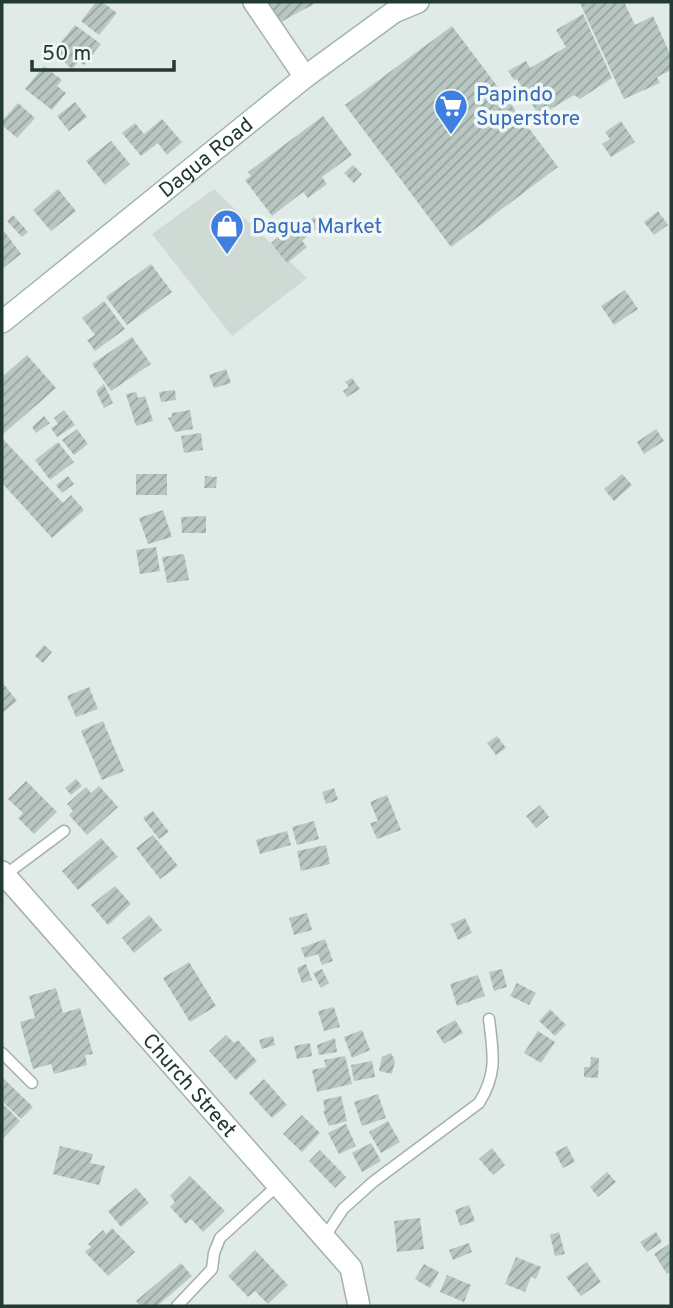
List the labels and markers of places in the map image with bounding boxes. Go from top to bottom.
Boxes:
place label: Papindo Superstore [476,82,580,133]
supermarket icon: Papindo Superstore [432,87,470,136]
shop icon: Dagua Market [208,207,246,256]
place label: Dagua Market [252,214,382,241]

